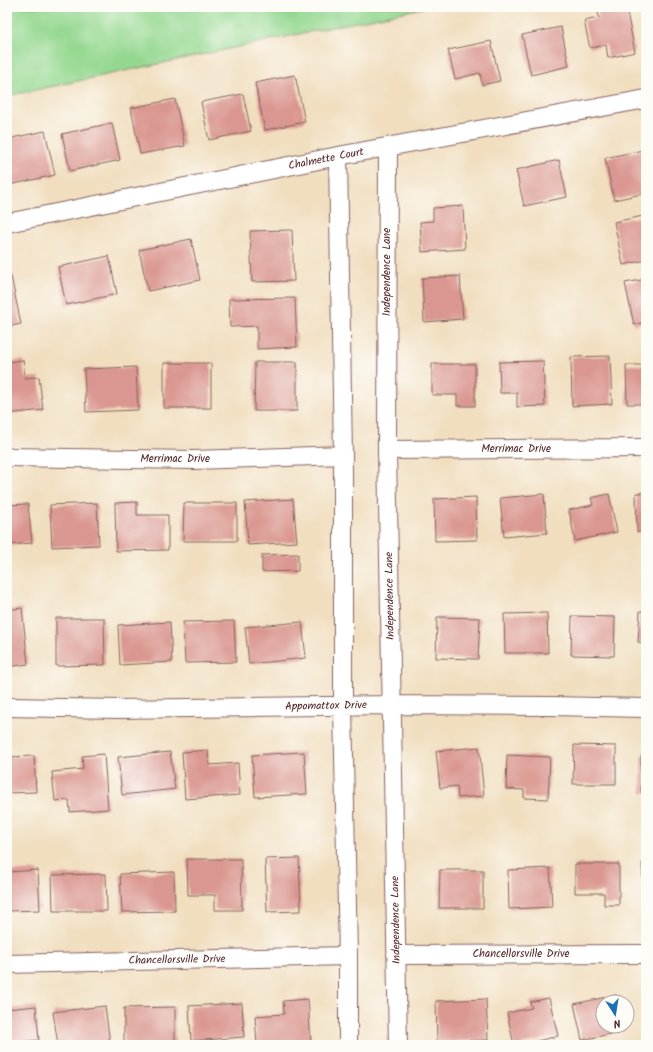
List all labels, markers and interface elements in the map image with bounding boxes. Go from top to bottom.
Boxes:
street label: Chalmette Court [287,143,366,175]
street label: Independence Lane [378,228,396,316]
street label: Merrimac Drive [481,440,551,458]
street label: Merrimac Drive [140,450,210,468]
street label: Independence Lane [380,552,400,640]
street label: Appomattox Drive [285,696,367,716]
street label: Independence Lane [386,876,406,964]
street label: Chancellorsville Drive [472,945,570,963]
street label: Chancellorsville Drive [128,950,226,970]
north arrow [595,994,635,1034]
text: N [612,1013,622,1032]

